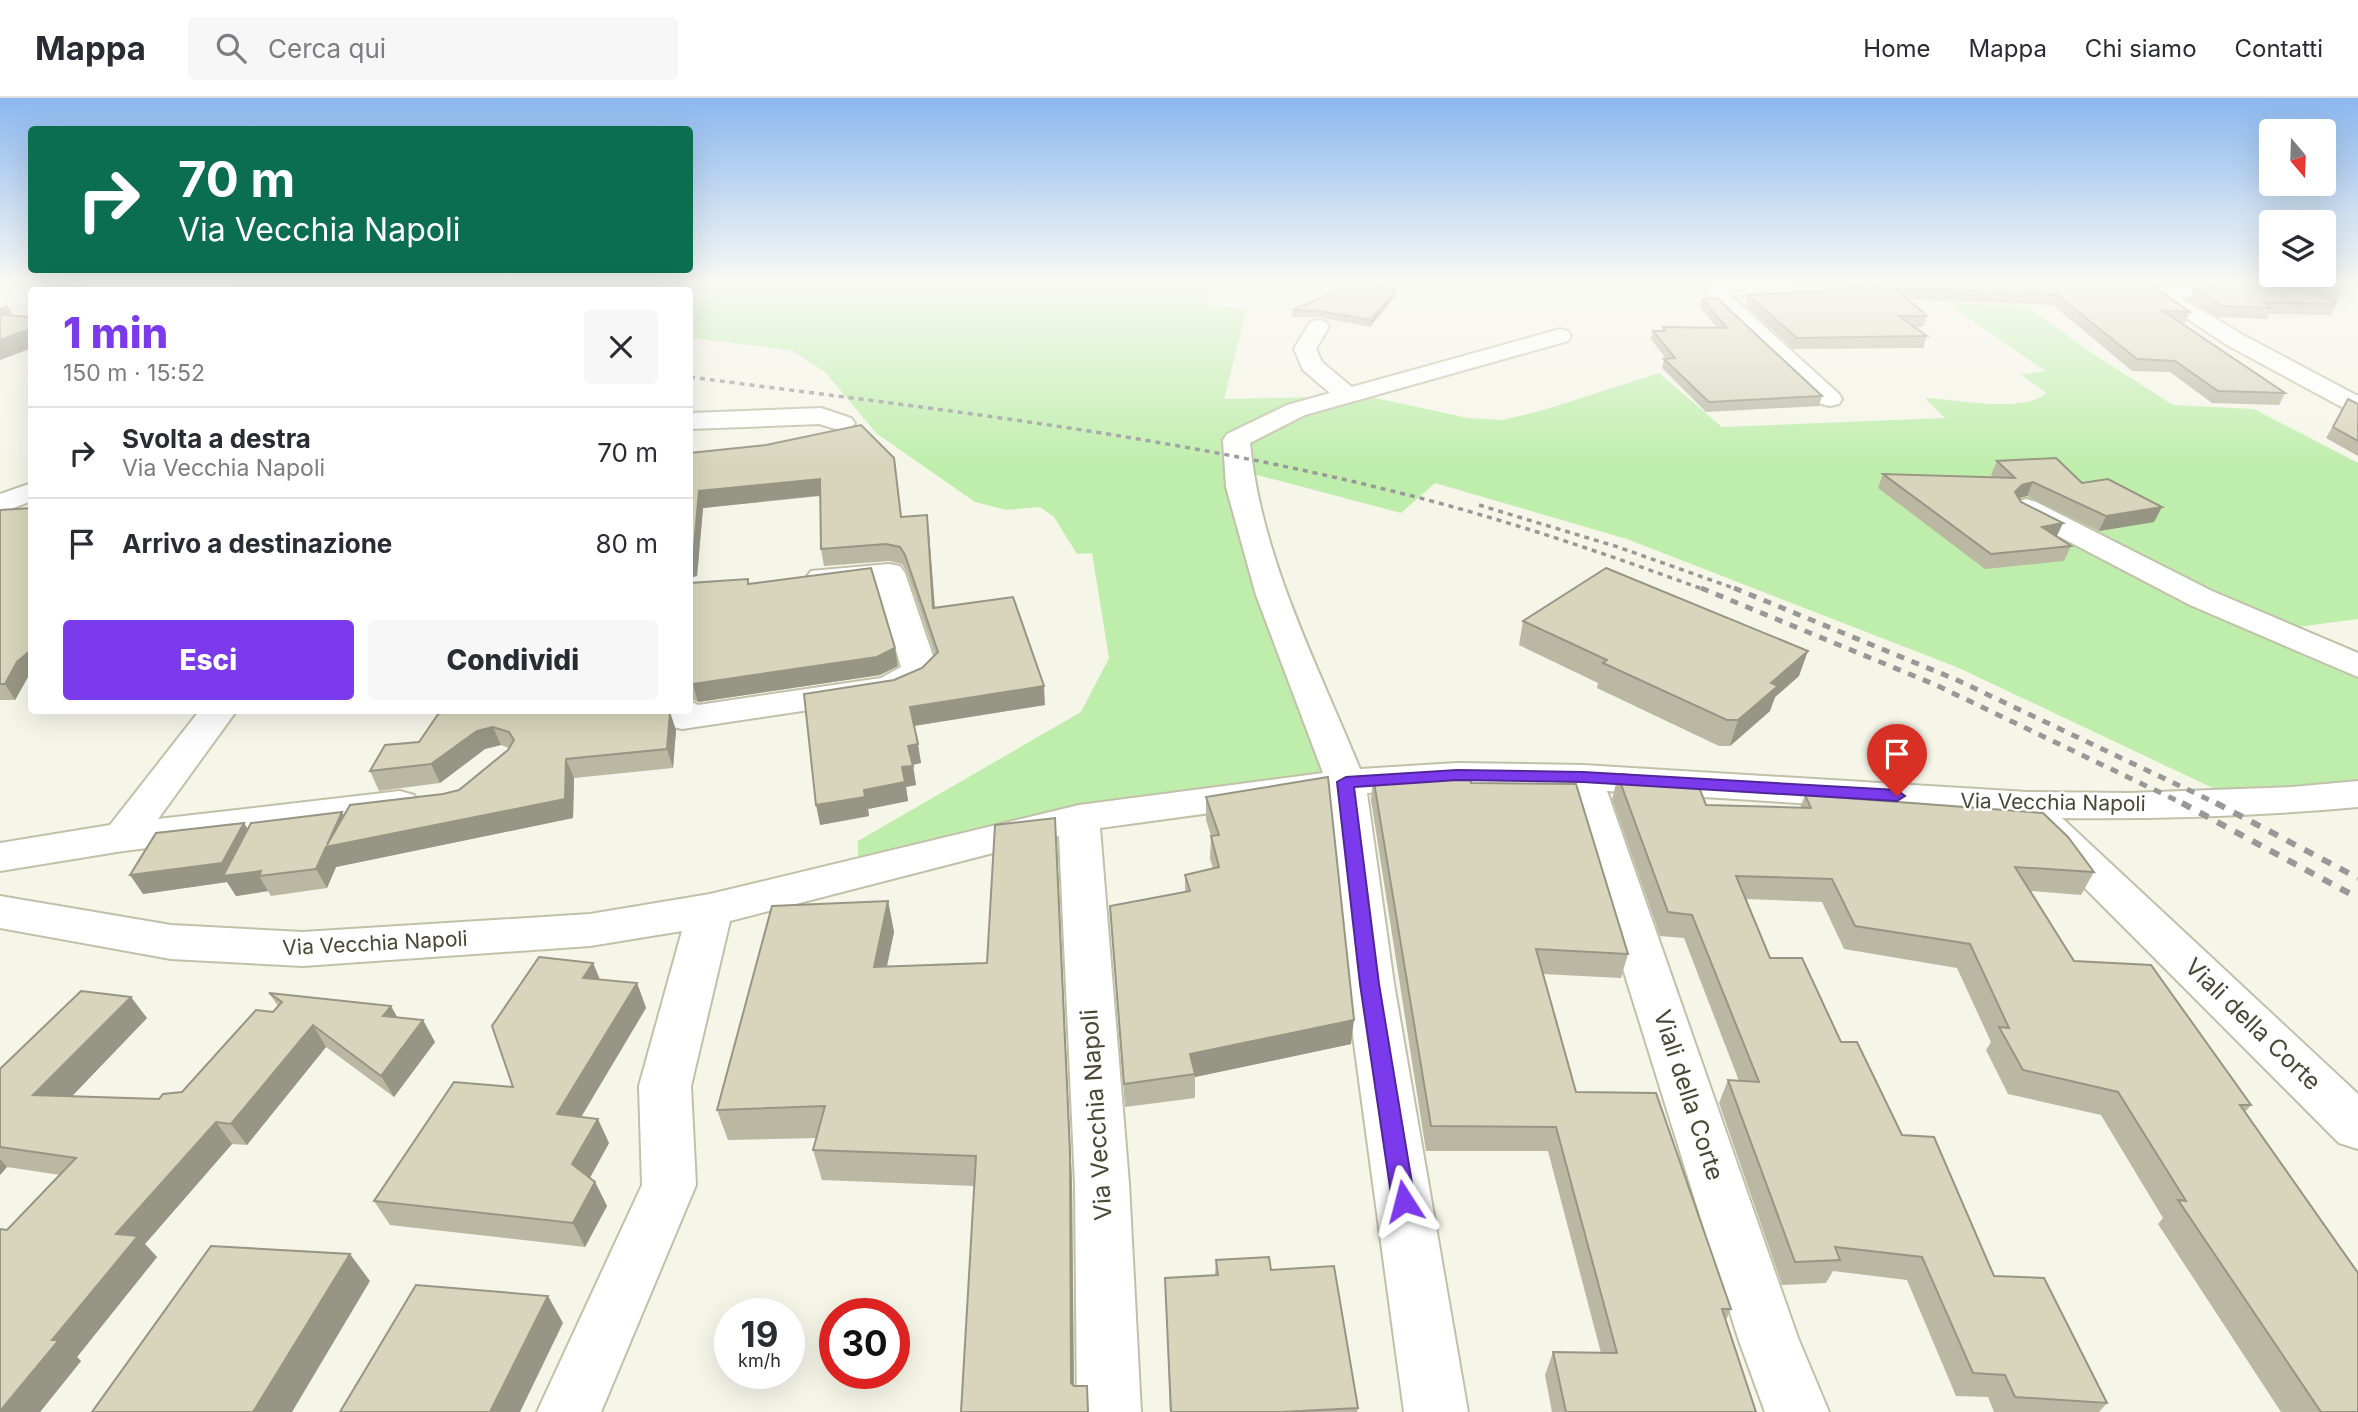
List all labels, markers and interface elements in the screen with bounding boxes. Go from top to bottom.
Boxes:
search box [188,17,678,80]
text: Mappa [35,28,146,68]
icon: search [212,29,250,67]
text: Cerca qui [268,33,386,64]
text: Home [1863,34,1931,63]
text: Mappa [1969,34,2047,63]
text: Chi siamo [2085,34,2197,63]
text: Contatti [2235,34,2323,63]
north arrow [2259,119,2336,196]
map controls [2259,119,2336,287]
text: 70 m [178,150,295,209]
icon: right [63,154,154,245]
text: Via Vecchia Napoli [178,210,460,249]
button: layers [2259,210,2336,287]
text: 1 min [63,307,168,358]
button: close [584,310,658,384]
text: 150 m · 15:52 [63,359,205,387]
text: Svolta a destra [122,423,311,454]
icon: right [63,434,101,472]
text: 70 m [597,437,658,468]
text: Via Vecchia Napoli [122,454,325,482]
icon: arrive [63,525,101,563]
text: Arrivo a destinazione [122,528,392,559]
text: 80 m [595,528,658,559]
button: Esci [63,620,354,700]
button: Condividi [368,620,658,700]
pin [1867,724,1927,796]
icon: arrive [1878,735,1916,773]
street label: Via Vecchia Napoli [1960,788,2146,816]
street label: Via Vecchia Napoli [282,926,468,960]
street label: Viali della Corte [2179,952,2327,1096]
street label: Viali della Corte [1648,1006,1730,1184]
street label: Via Vecchia Napoli [1074,1008,1118,1222]
position arrow [1367,1164,1441,1238]
speed limit sign: 30 [819,1298,910,1389]
text: 19 [741,1313,778,1355]
text: km/h [738,1350,781,1371]

